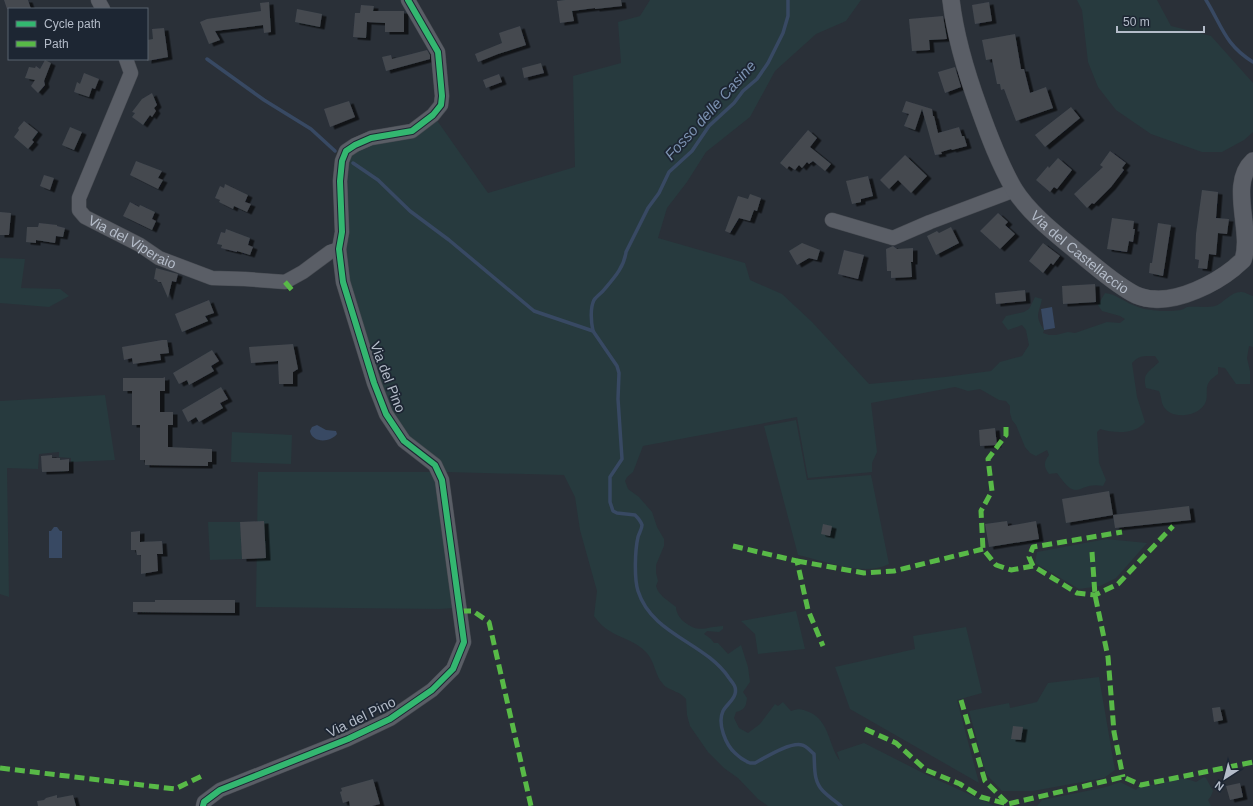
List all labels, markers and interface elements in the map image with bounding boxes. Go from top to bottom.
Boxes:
legend [8,8,148,60]
scale bar [1117,8,1204,34]
text: 50 m [1123,15,1150,29]
text: Cycle path [44,17,101,31]
text: Path [44,37,69,51]
water label: Fosso delle Casine [661,57,759,163]
street label: Via del Castellaccio [1027,207,1132,297]
street label: Via del Viperaio [86,212,179,272]
street label: Via del Pino [367,339,409,415]
street label: Via del Pino [324,693,398,741]
north arrow [1205,758,1245,798]
text: N [1212,779,1226,793]

